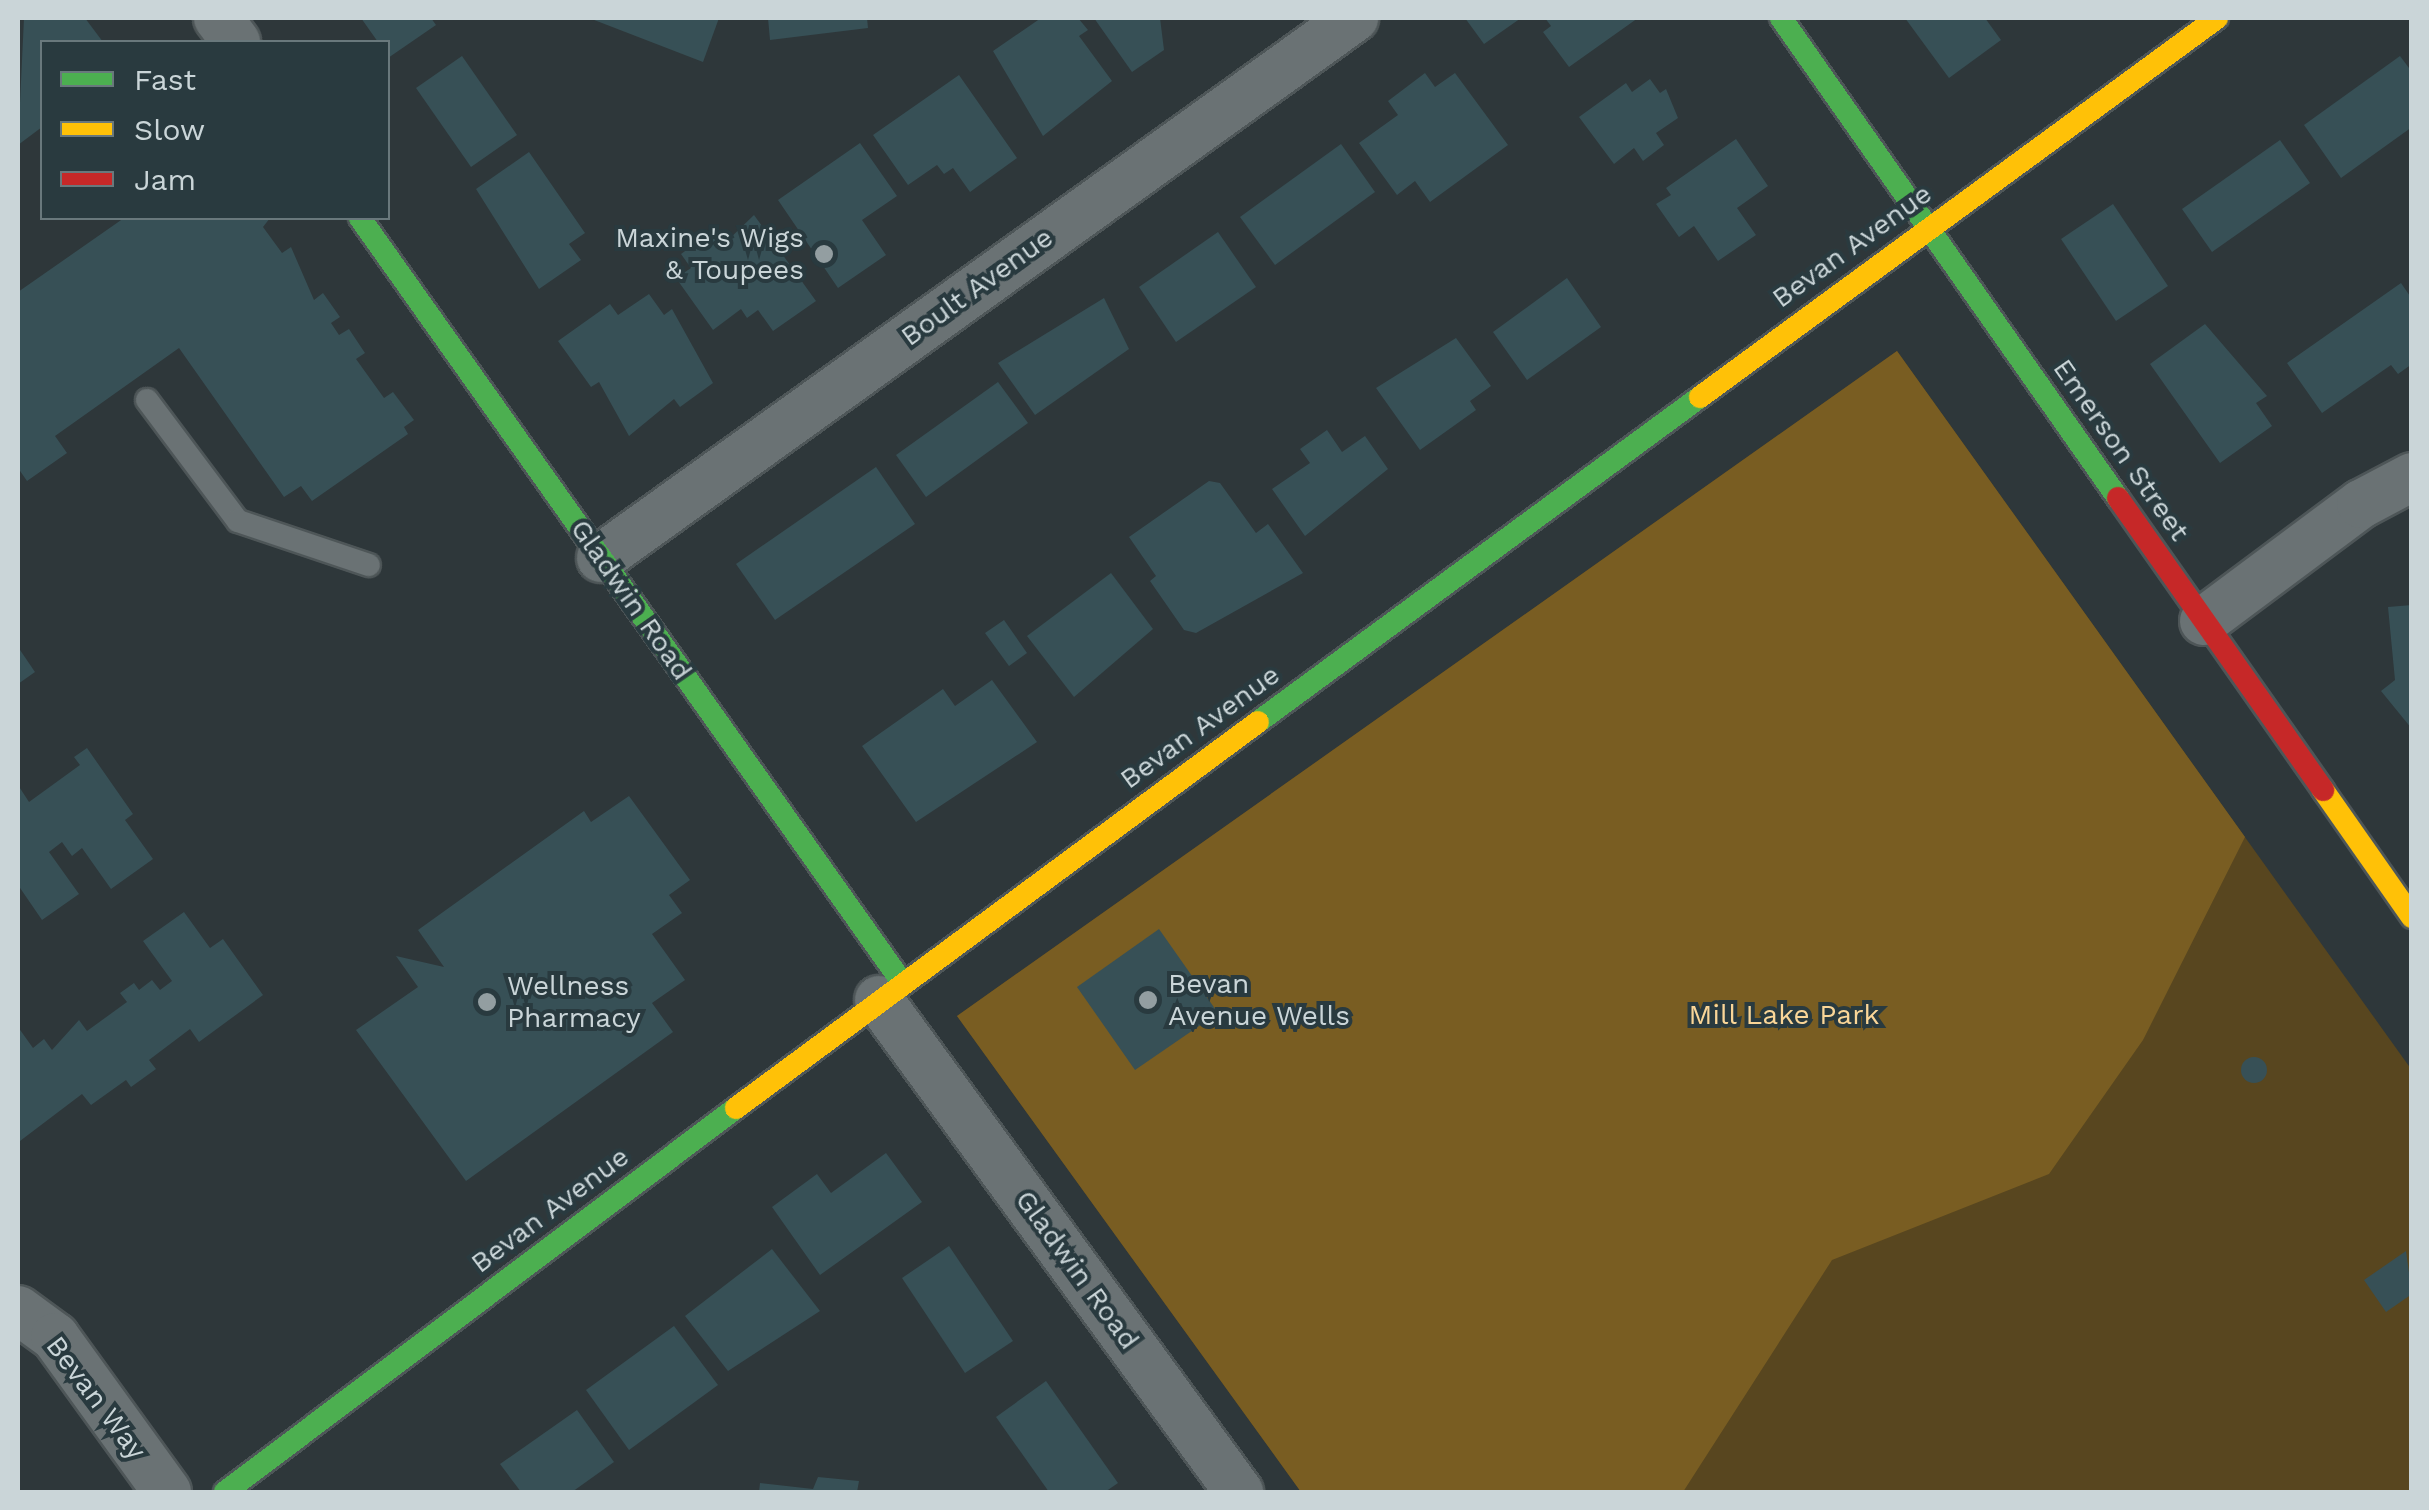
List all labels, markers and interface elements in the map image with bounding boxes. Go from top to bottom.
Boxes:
legend [40,40,390,220]
text: Fast [134,62,196,97]
text: Slow [134,112,205,147]
text: Jam [134,162,196,197]
street label: Bevan Avenue [1765,177,1939,315]
street label: Boult Avenue [894,220,1060,354]
place label: Maxine's Wigs & Toupees [614,221,804,287]
marker: Maxine's Wigs & Toupees [813,243,835,265]
street label: Emerson Street [2046,353,2196,547]
street label: Gladwin Road [563,513,699,687]
street label: Bevan Avenue [1113,658,1287,796]
place label: Bevan Avenue Wells [1168,967,1351,1033]
place label: Wellness Pharmacy [507,969,641,1035]
marker: Bevan Avenue Wells [1137,989,1159,1011]
marker: Wellness Pharmacy [476,991,498,1013]
park label: Mill Lake Park [1688,998,1880,1032]
street label: Bevan Avenue [464,1139,636,1281]
street label: Gladwin Road [1008,1184,1146,1356]
street label: Bevan Way [39,1329,153,1467]

